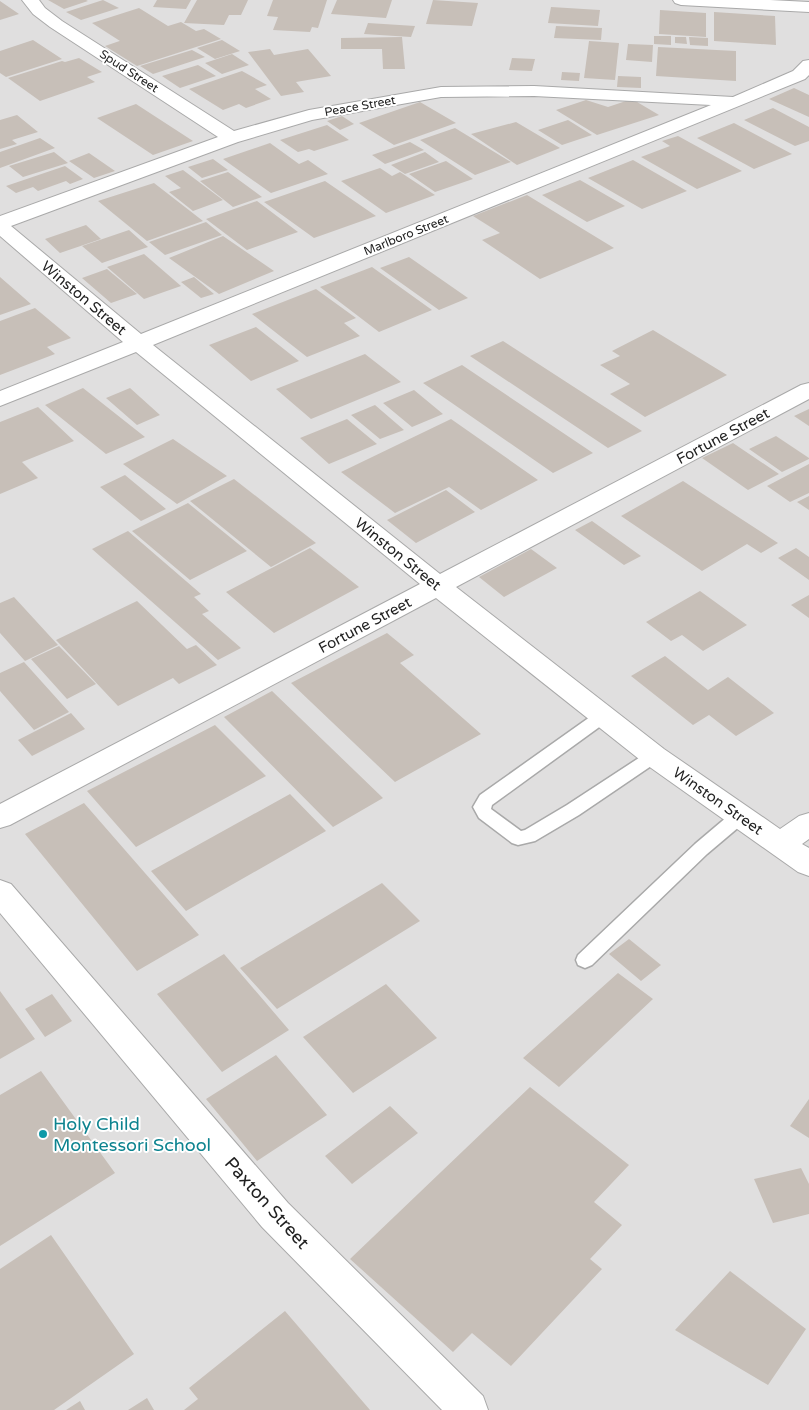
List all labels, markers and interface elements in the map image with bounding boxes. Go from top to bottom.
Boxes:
street label: Spud Street [97,47,161,95]
street label: Peace Street [323,93,397,119]
street label: Marlboro Street [362,212,451,258]
street label: Winston Street [38,257,130,339]
street label: Fortune Street [673,404,773,468]
street label: Winston Street [351,514,445,594]
street label: Fortune Street [315,593,415,657]
street label: Winston Street [670,763,767,839]
place label: Holy Child Montessori School [53,1113,211,1156]
marker: Holy Child Montessori School [37,1128,49,1140]
street label: Paxton Street [220,1152,314,1254]

